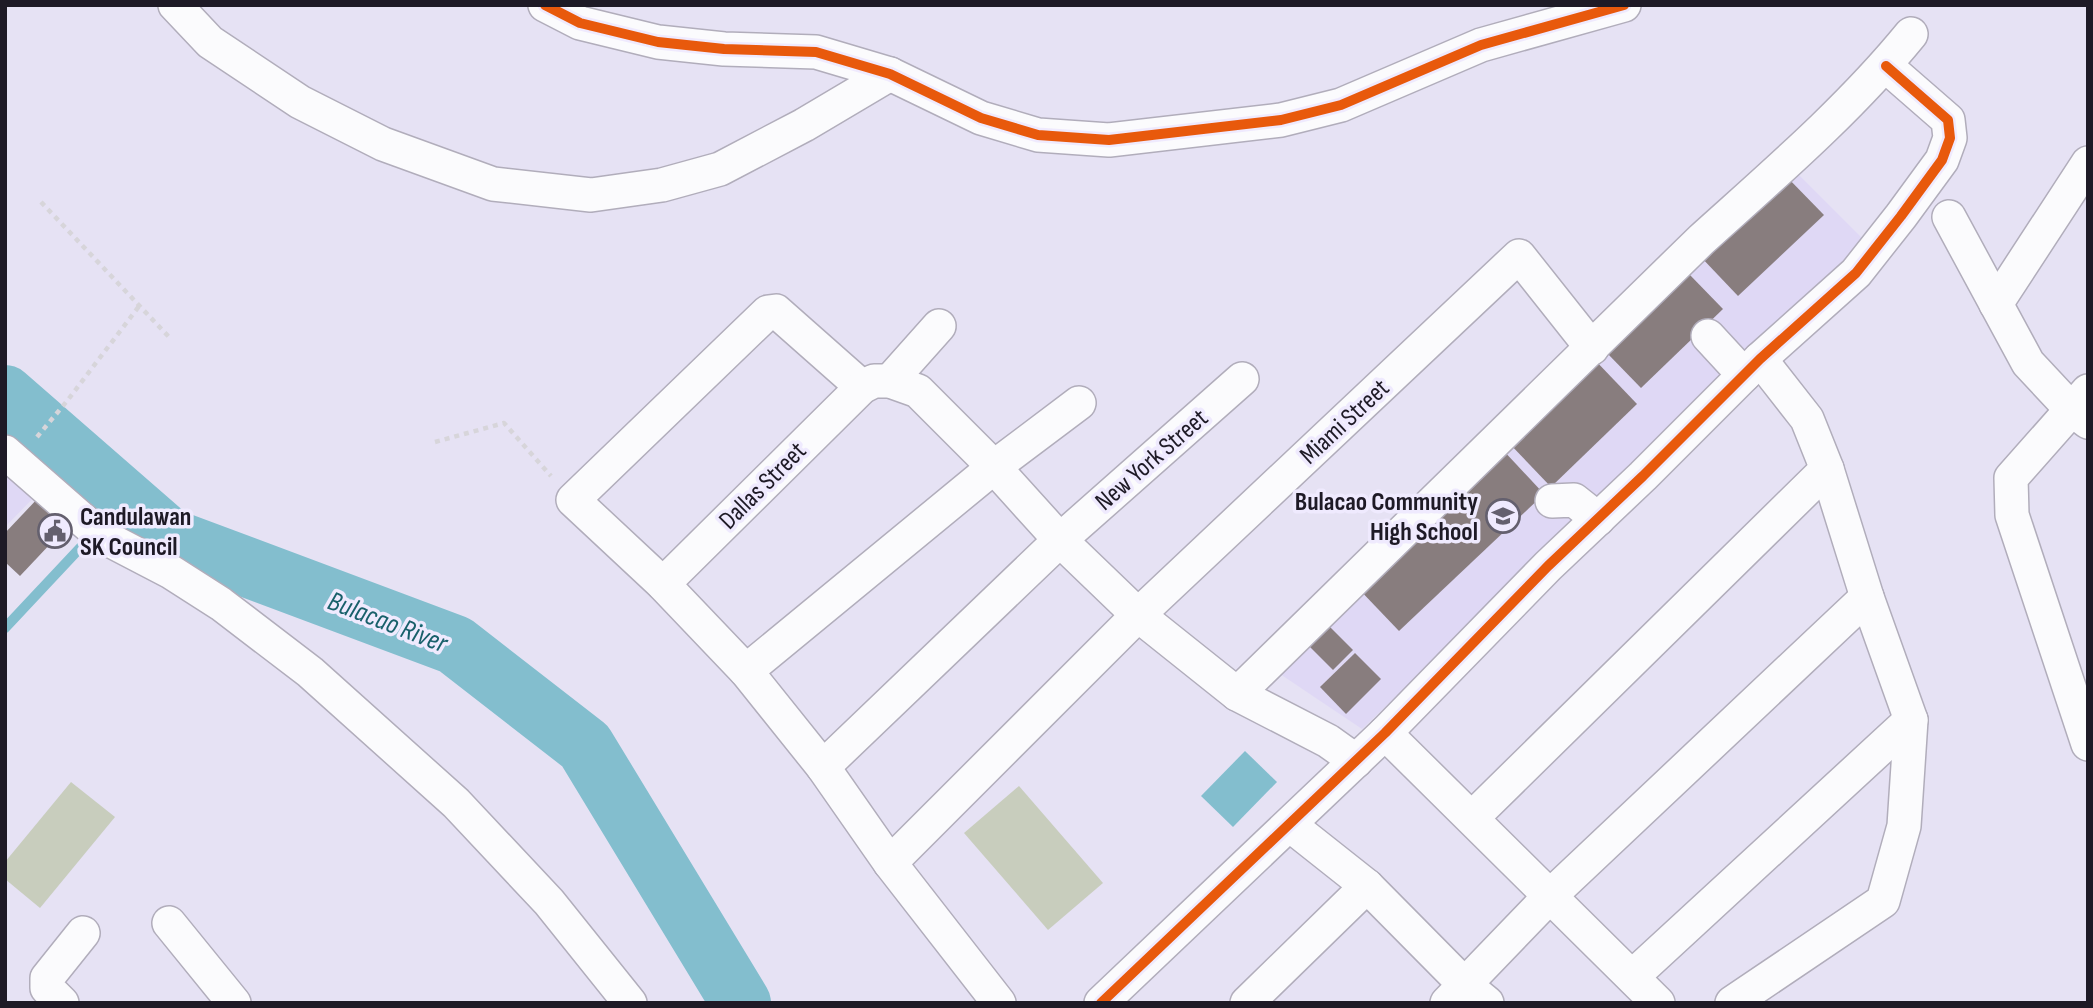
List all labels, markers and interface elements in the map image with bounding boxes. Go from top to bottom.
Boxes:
street label: Miami Street [1294,373,1396,471]
street label: New York Street [1089,403,1215,517]
street label: Dallas Street [713,436,813,536]
place label: Bulacao Community High School [1295,487,1478,548]
school or university icon: Bulacao Community High School [1484,497,1522,535]
place label: Candulawan SK Council [80,502,191,563]
public building icon: Candulawan SK Council [36,512,74,550]
water label: Bulacao River [323,585,453,661]

